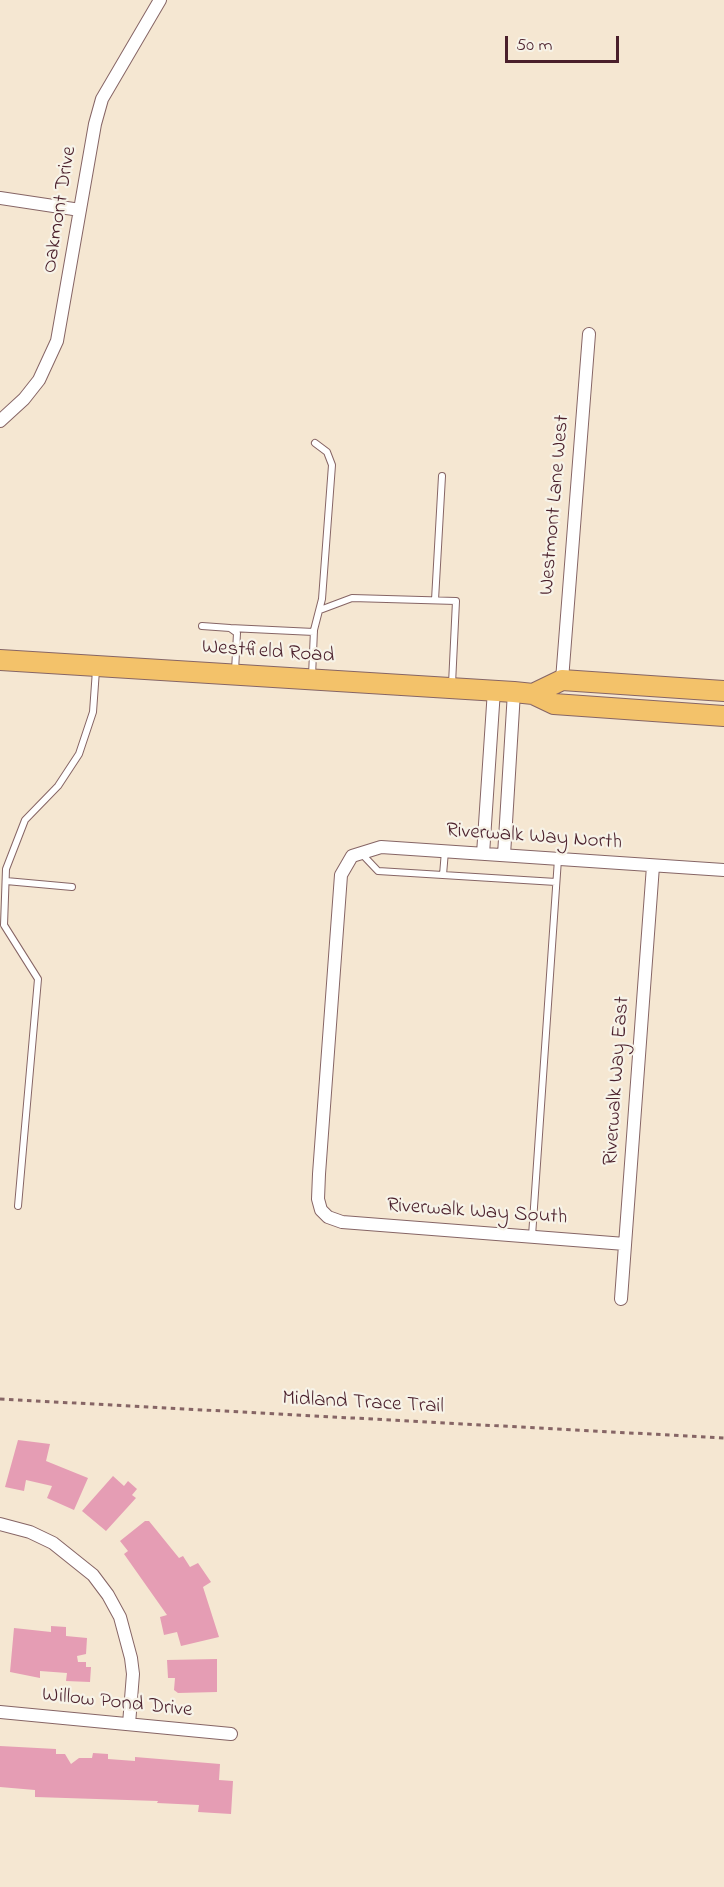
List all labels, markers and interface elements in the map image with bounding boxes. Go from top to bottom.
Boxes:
scale bar [508,24,622,62]
text: 50 m [516,33,553,59]
street label: Oakmont Drive [39,145,83,275]
street label: Westmont Lane West [536,414,576,596]
street label: Westfield Road [201,636,335,670]
street label: Riverwalk Way North [445,819,623,857]
street label: Riverwalk Way East [600,996,636,1166]
street label: Riverwalk Way South [386,1194,568,1232]
street label: Midland Trace Trail [282,1387,444,1421]
street label: Willow Pond Drive [41,1684,193,1724]

